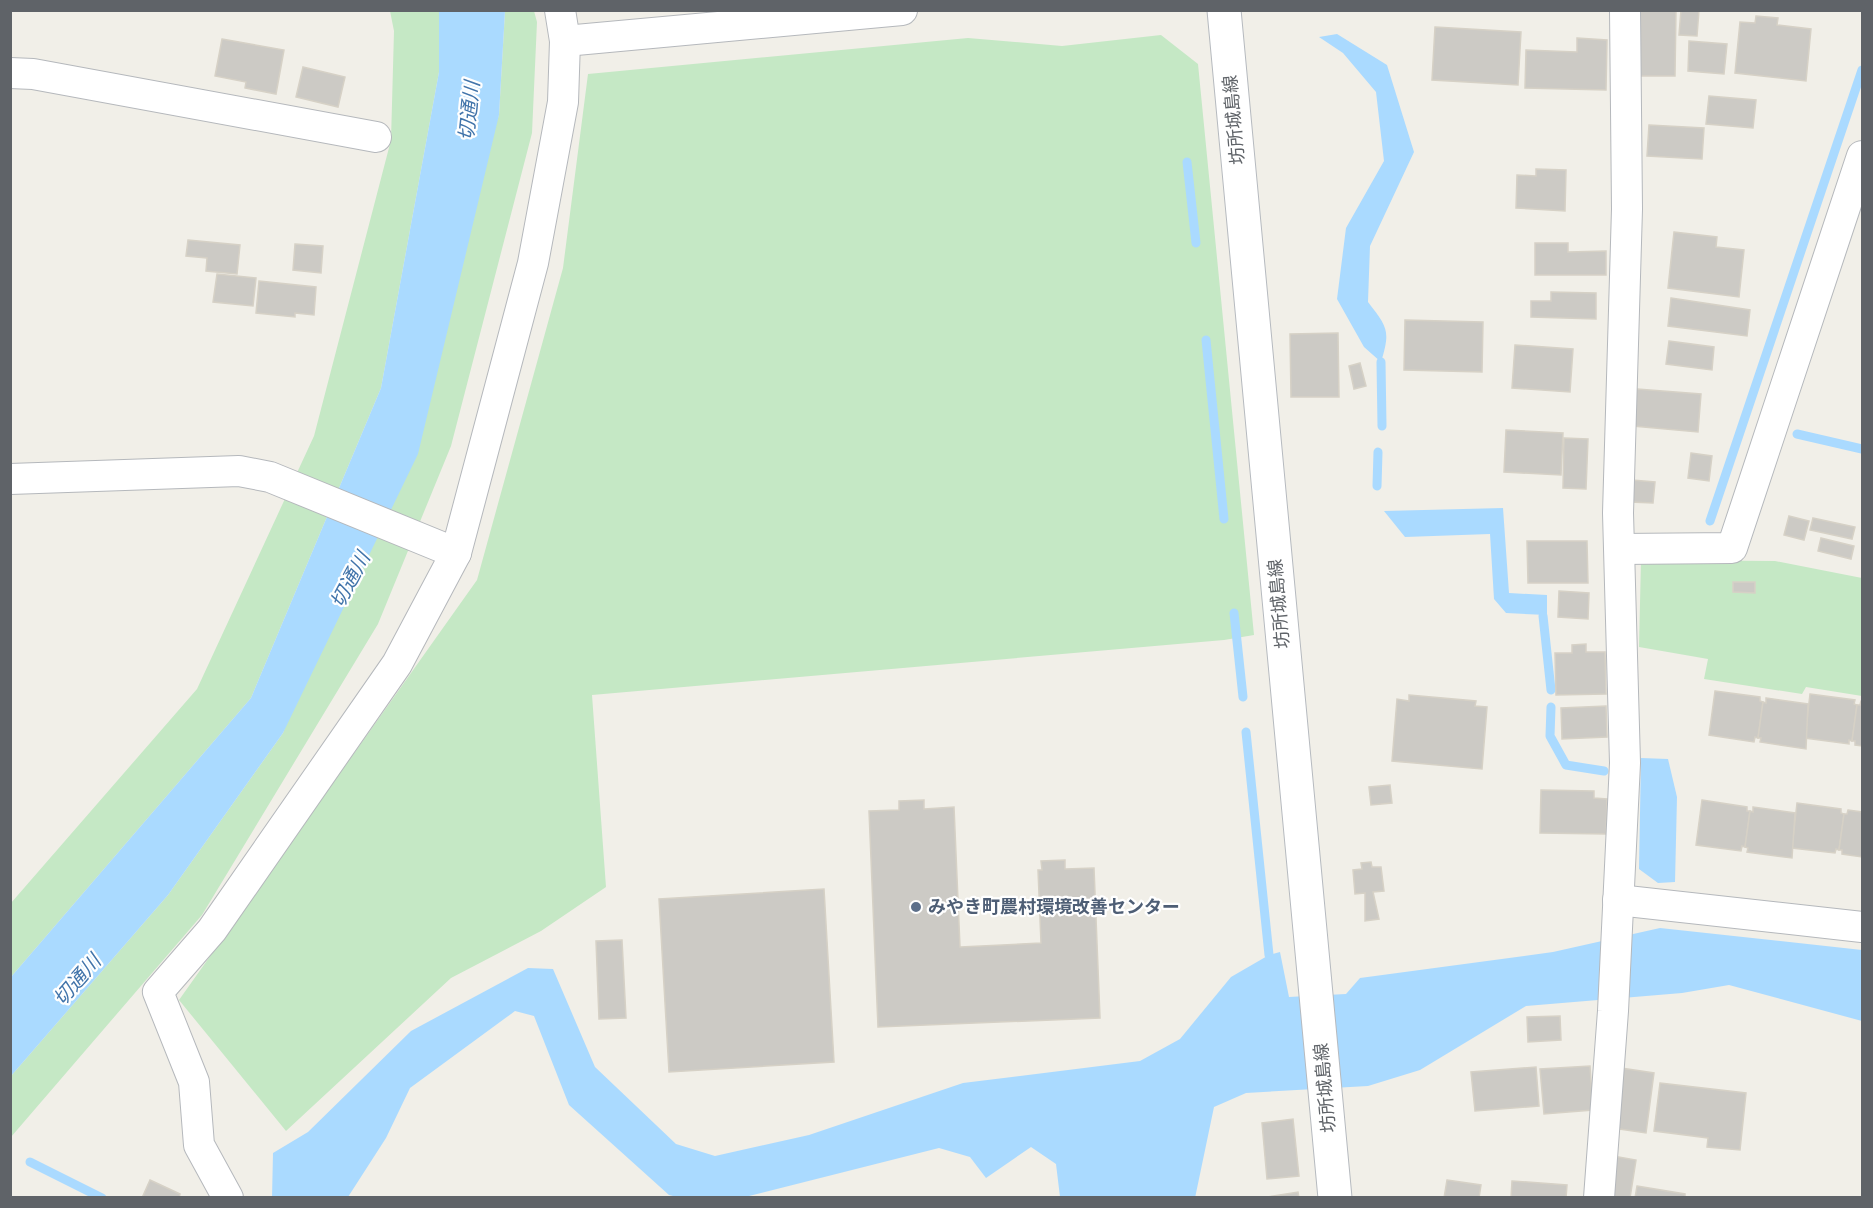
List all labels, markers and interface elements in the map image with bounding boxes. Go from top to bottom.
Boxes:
street label: 坊所城島線 [1217,74,1250,166]
water label: 切通川 [452,78,486,142]
water label: 切通川 [324,545,377,613]
street label: 坊所城島線 [1262,558,1295,650]
place label: みやき町農村環境改善センター [928,894,1180,919]
marker: みやき町農村環境改善センター [909,900,923,914]
water label: 切通川 [47,947,109,1012]
street label: 坊所城島線 [1308,1042,1341,1134]

